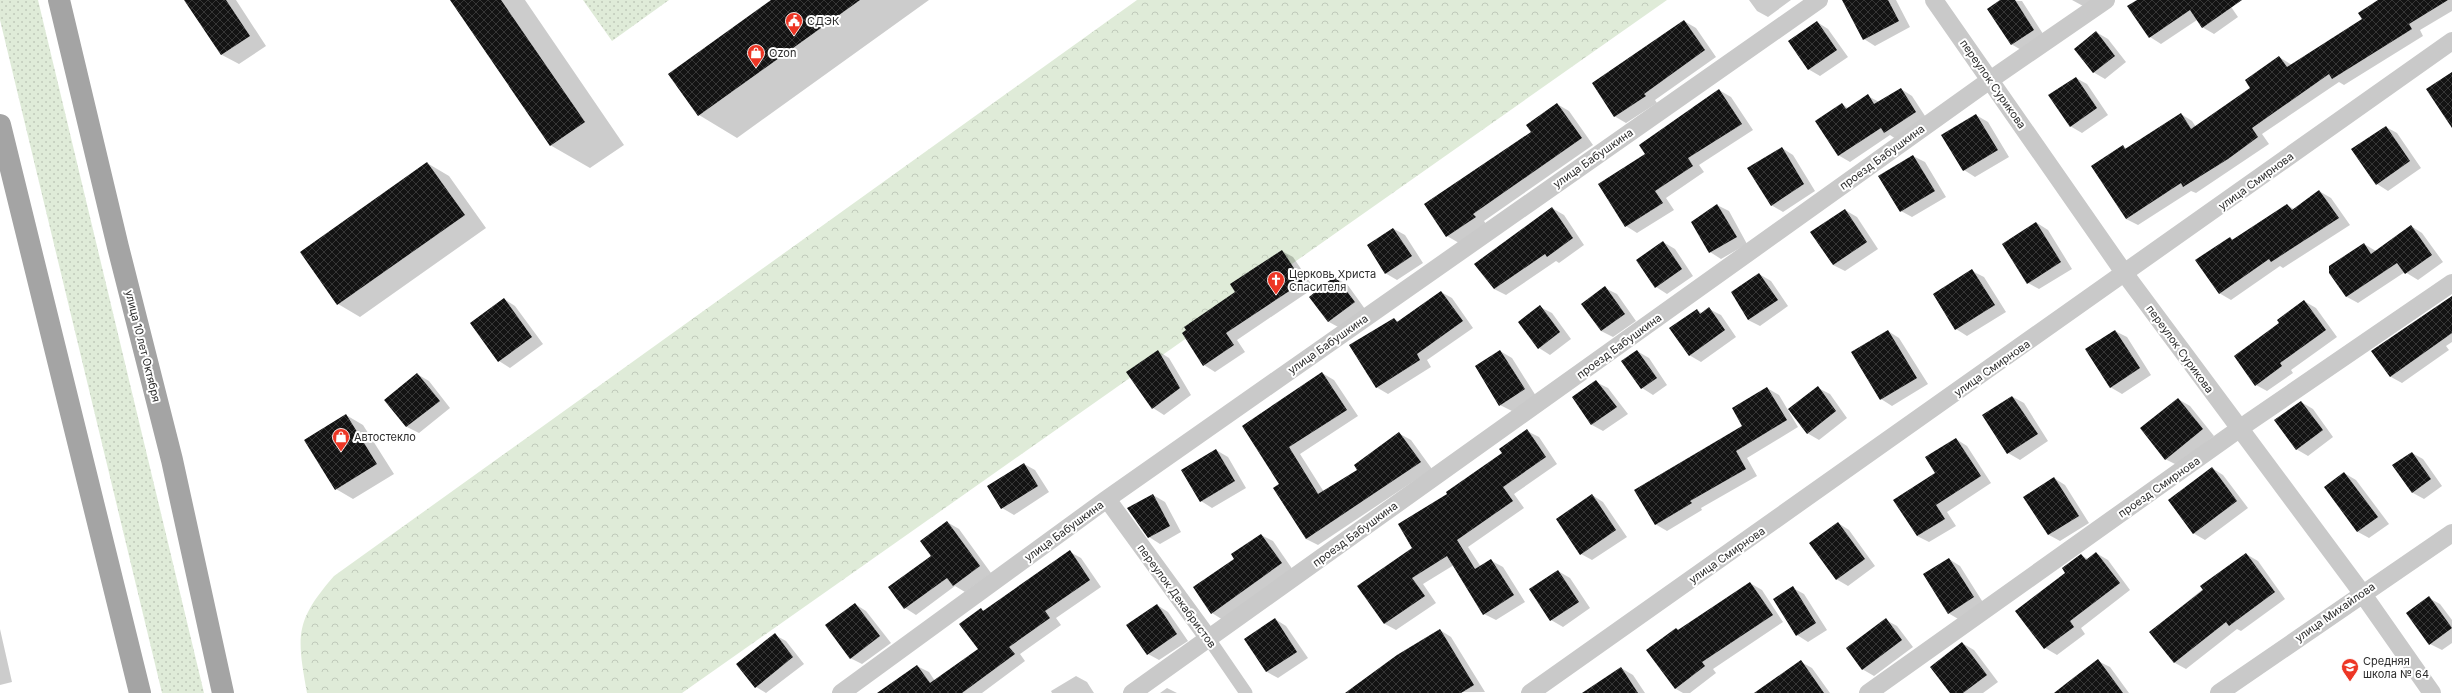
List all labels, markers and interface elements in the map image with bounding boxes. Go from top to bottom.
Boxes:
public building icon: СДЭК [784,11,804,36]
place label: СДЭК [807,14,840,28]
street label: переулок Сурикова [1957,37,2029,131]
shop icon: Ozon [746,43,766,68]
place label: Ozon [769,46,796,60]
street label: проезд Бабушкина [1837,121,1927,193]
street label: улица Бабушкина [1550,125,1636,191]
street label: улица Смирнова [2216,149,2296,213]
place label: Церковь Христа Спасителя [1289,267,1376,294]
church icon: Церковь Христа Спасителя [1266,270,1286,295]
street label: улица 10 лет Октября [122,289,164,403]
street label: переулок Сурикова [2143,302,2217,396]
street label: проезд Бабушкина [1574,310,1664,382]
street label: улица Бабушкина [1285,311,1371,377]
street label: улица Смирнова [1951,337,2033,399]
shop icon: Автостекло [331,427,351,452]
place label: Автостекло [354,430,416,444]
street label: проезд Смирнова [2115,453,2203,521]
street label: улица Бабушкина [1022,498,1106,564]
street label: проезд Бабушкина [1310,498,1400,570]
street label: улица Смирнова [1686,524,1768,586]
street label: переулок Декабристов [1135,541,1219,651]
street label: улица Михайлова [2292,579,2378,645]
place label: Средняя школа № 64 [2363,654,2429,681]
school or university icon: Средняя школа № 64 [2340,657,2360,682]

